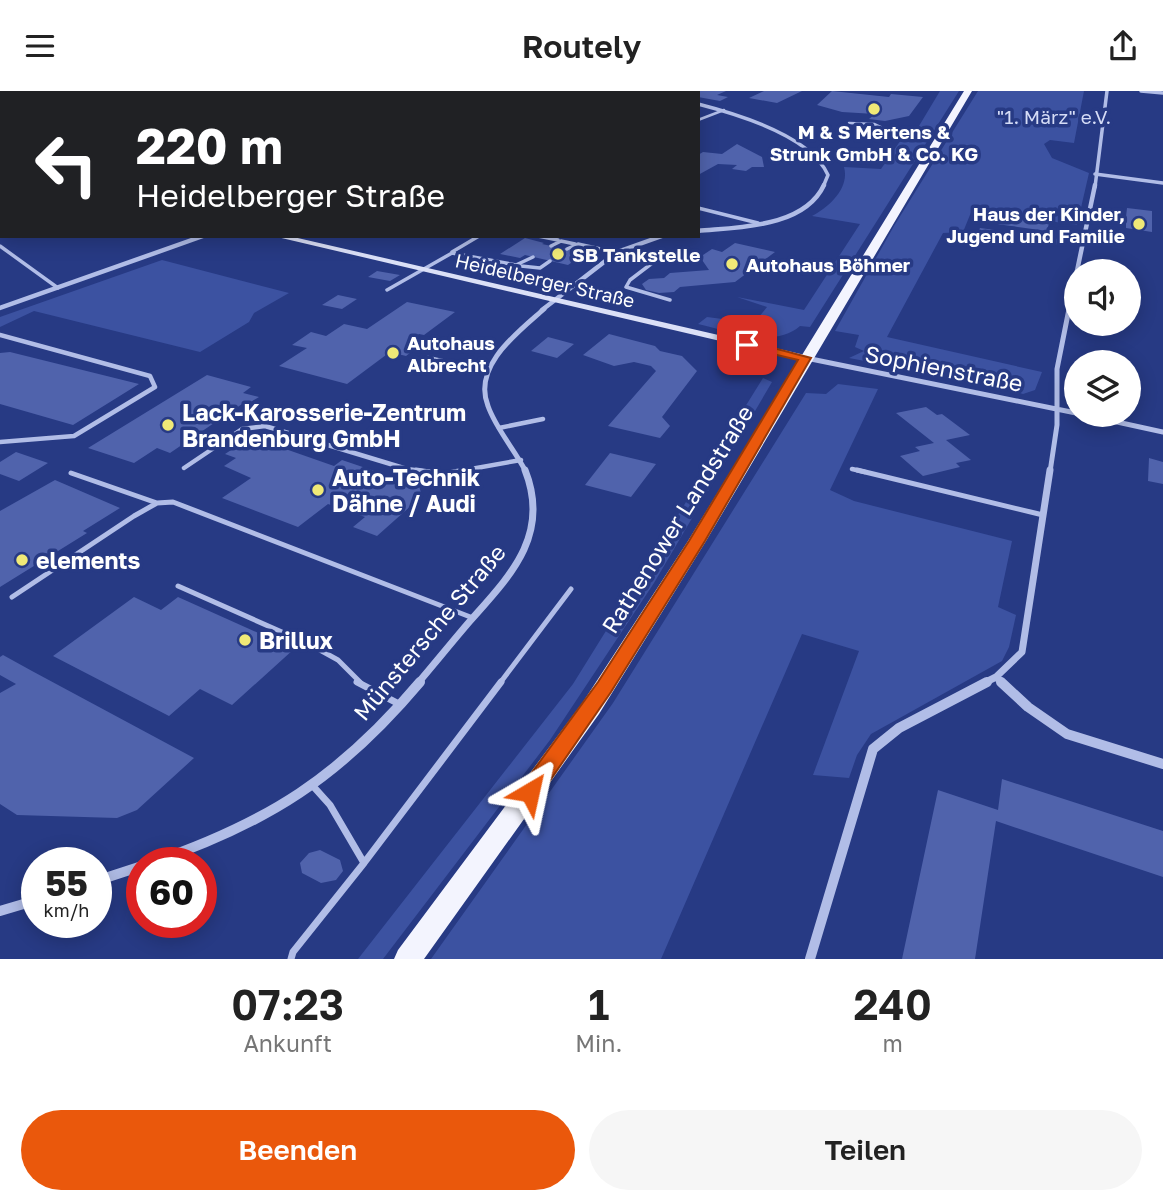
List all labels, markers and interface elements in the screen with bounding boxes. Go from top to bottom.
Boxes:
icon: menu [21,27,59,65]
text: Routely [522,27,641,65]
icon: share [1104,27,1142,65]
marker: M & S Mertens & Strunk GmbH & Co. KG [866,101,882,117]
park label: "1. März" e.V. [997,105,1111,128]
text: 220 m [136,116,283,175]
icon: left [21,119,112,210]
place label: M & S Mertens & Strunk GmbH & Co. KG [770,120,978,165]
text: Heidelberger Straße [136,176,445,214]
place label: Haus der Kinder, Jugend und Familie [946,202,1125,247]
marker: Haus der Kinder, Jugend und Familie [1131,216,1147,232]
place label: SB Tankstelle [572,243,700,266]
marker: SB Tankstelle [550,246,566,262]
street label: Heidelberger Straße [453,248,637,312]
place label: Autohaus Böhmer [746,253,911,276]
marker: Autohaus Böhmer [724,256,740,272]
map controls [1064,259,1141,427]
button: sound [1064,259,1141,336]
pin [717,315,777,375]
icon: arrive [728,326,766,364]
place label: Autohaus Albrecht [407,331,495,376]
street label: Sophienstraße [863,339,1025,397]
marker: Autohaus Albrecht [385,345,401,361]
button: layers [1064,350,1141,427]
place label: Lack-Karosserie-Zentrum Brandenburg GmbH [182,398,466,452]
street label: Rathenower Landstraße [595,400,759,638]
marker: Lack-Karosserie-Zentrum Brandenburg GmbH [160,417,176,433]
place label: Auto-Technik Dähne / Audi [332,463,481,517]
marker: Auto-Technik Dähne / Audi [310,482,326,498]
street label: Münstersche Straße [347,538,511,726]
place label: elements [36,546,141,574]
marker: elements [14,552,30,568]
place label: Brillux [259,626,334,654]
marker: Brillux [237,632,253,648]
position arrow [493,755,567,829]
speed limit sign: 60 [126,847,217,938]
text: 55 [45,862,88,904]
text: km/h [44,899,89,921]
text: 07:23 [231,979,344,1029]
text: 1 [588,979,609,1029]
text: 240 [853,979,932,1029]
text: Ankunft [243,1029,332,1057]
text: Min. [575,1029,622,1057]
text: m [882,1029,903,1057]
button: Beenden [21,1110,575,1190]
button: Teilen [589,1110,1142,1190]

